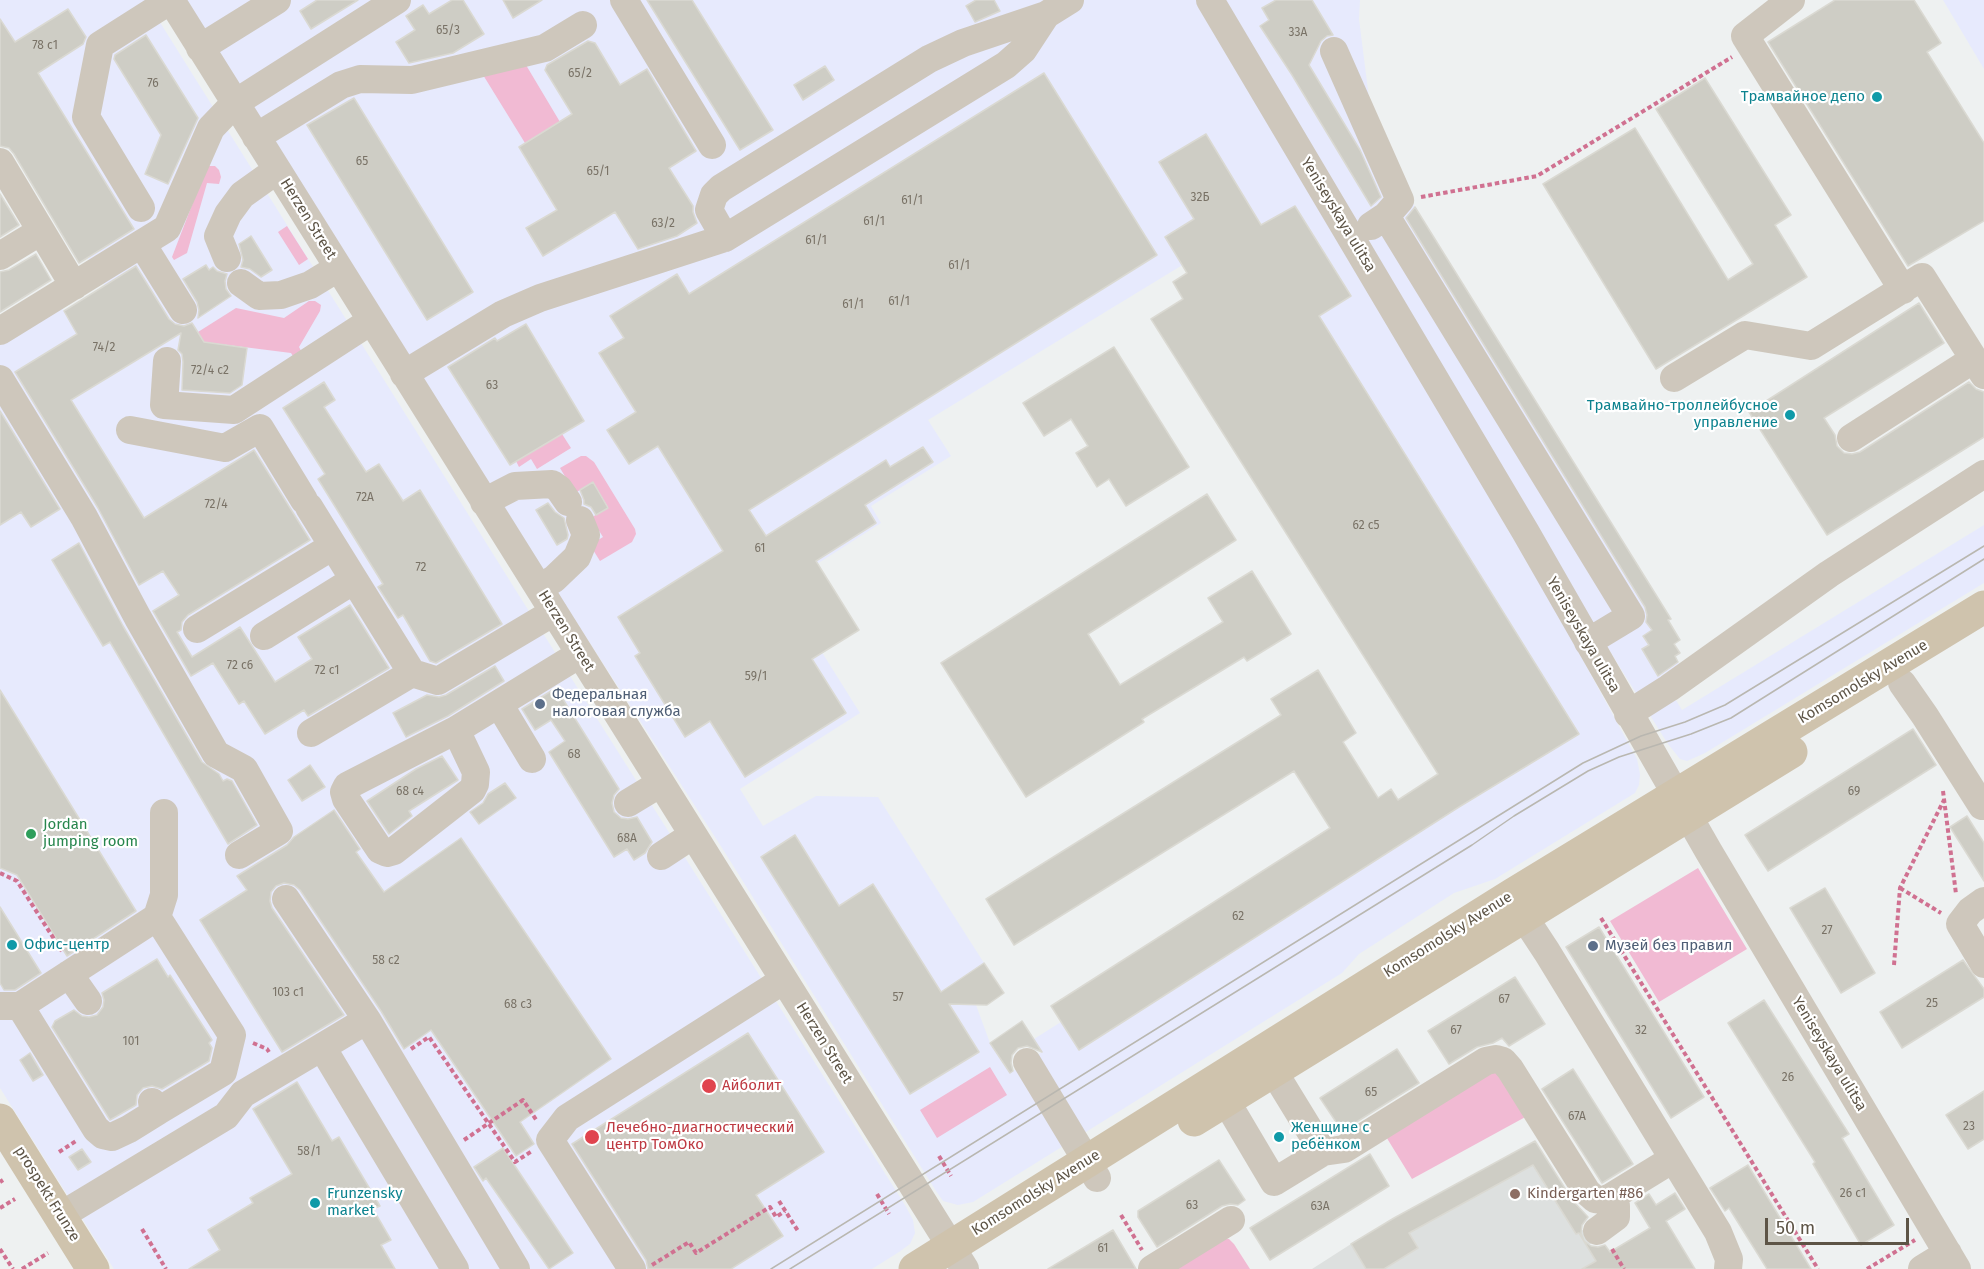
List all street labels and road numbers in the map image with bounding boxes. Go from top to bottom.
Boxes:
street label: Yeniseyskaya ulitsa [1297,154,1379,276]
street label: Herzen Street [276,175,340,263]
street label: Yeniseyskaya ulitsa [1543,574,1623,696]
street label: Herzen Street [534,587,598,675]
street label: Komsomolsky Avenue [1795,636,1931,728]
street label: Komsomolsky Avenue [1381,888,1515,982]
street label: Yeniseyskaya ulitsa [1788,993,1870,1115]
street label: Herzen Street [792,999,856,1087]
street label: prospekt Frunze [11,1143,83,1245]
street label: Komsomolsky Avenue [969,1146,1103,1240]

